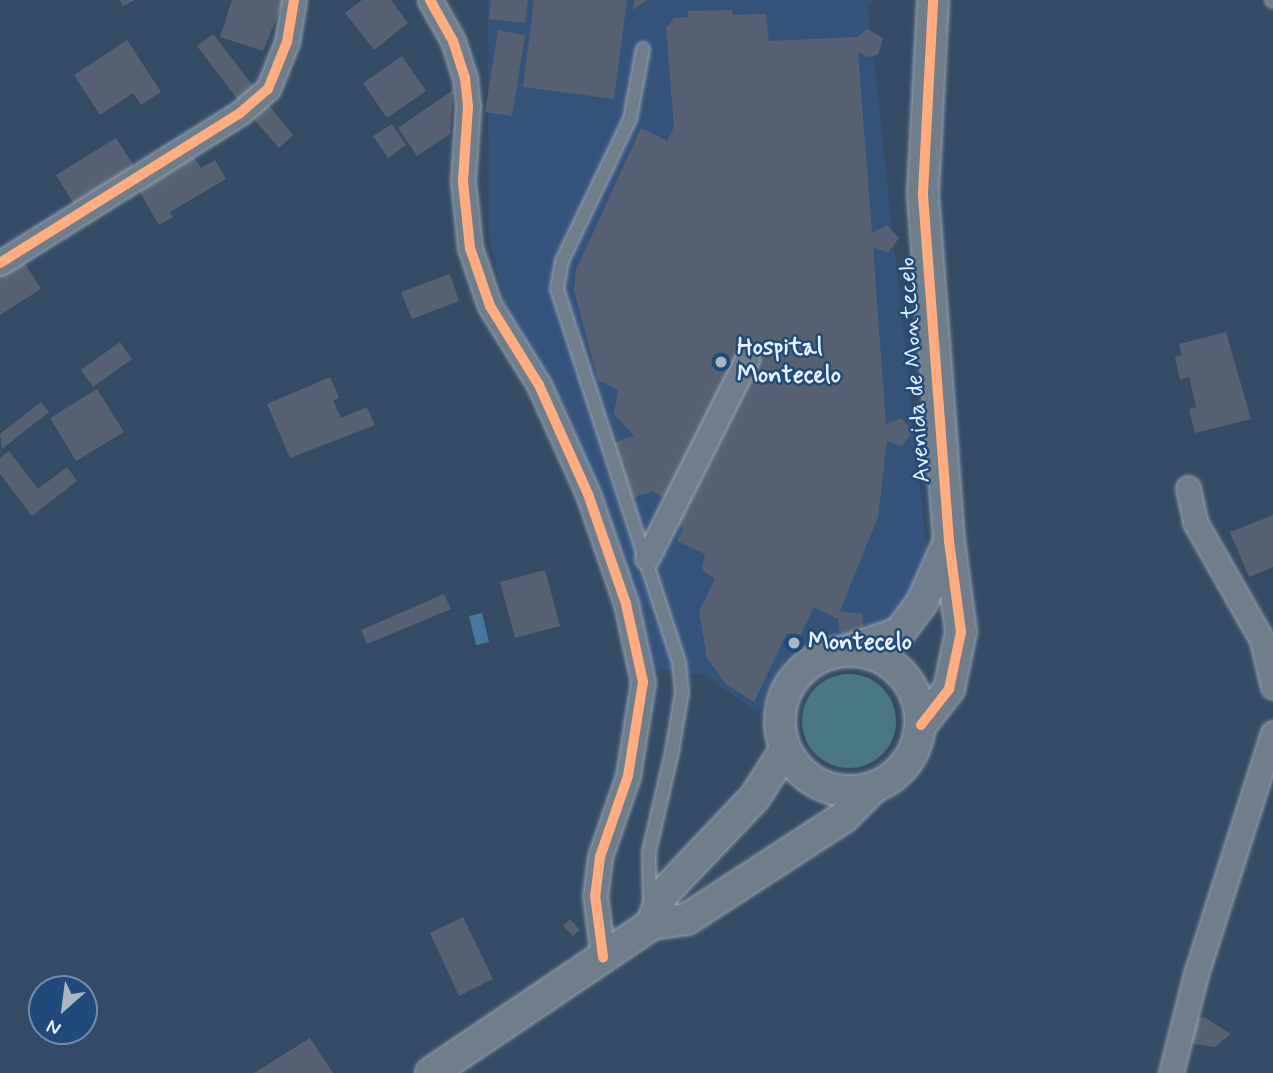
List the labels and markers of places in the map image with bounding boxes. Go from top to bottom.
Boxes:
place label: Hospital Montecelo [737,334,841,390]
marker: Hospital Montecelo [711,352,731,372]
place label: Montecelo [808,629,912,657]
marker: Montecelo [786,635,802,651]

